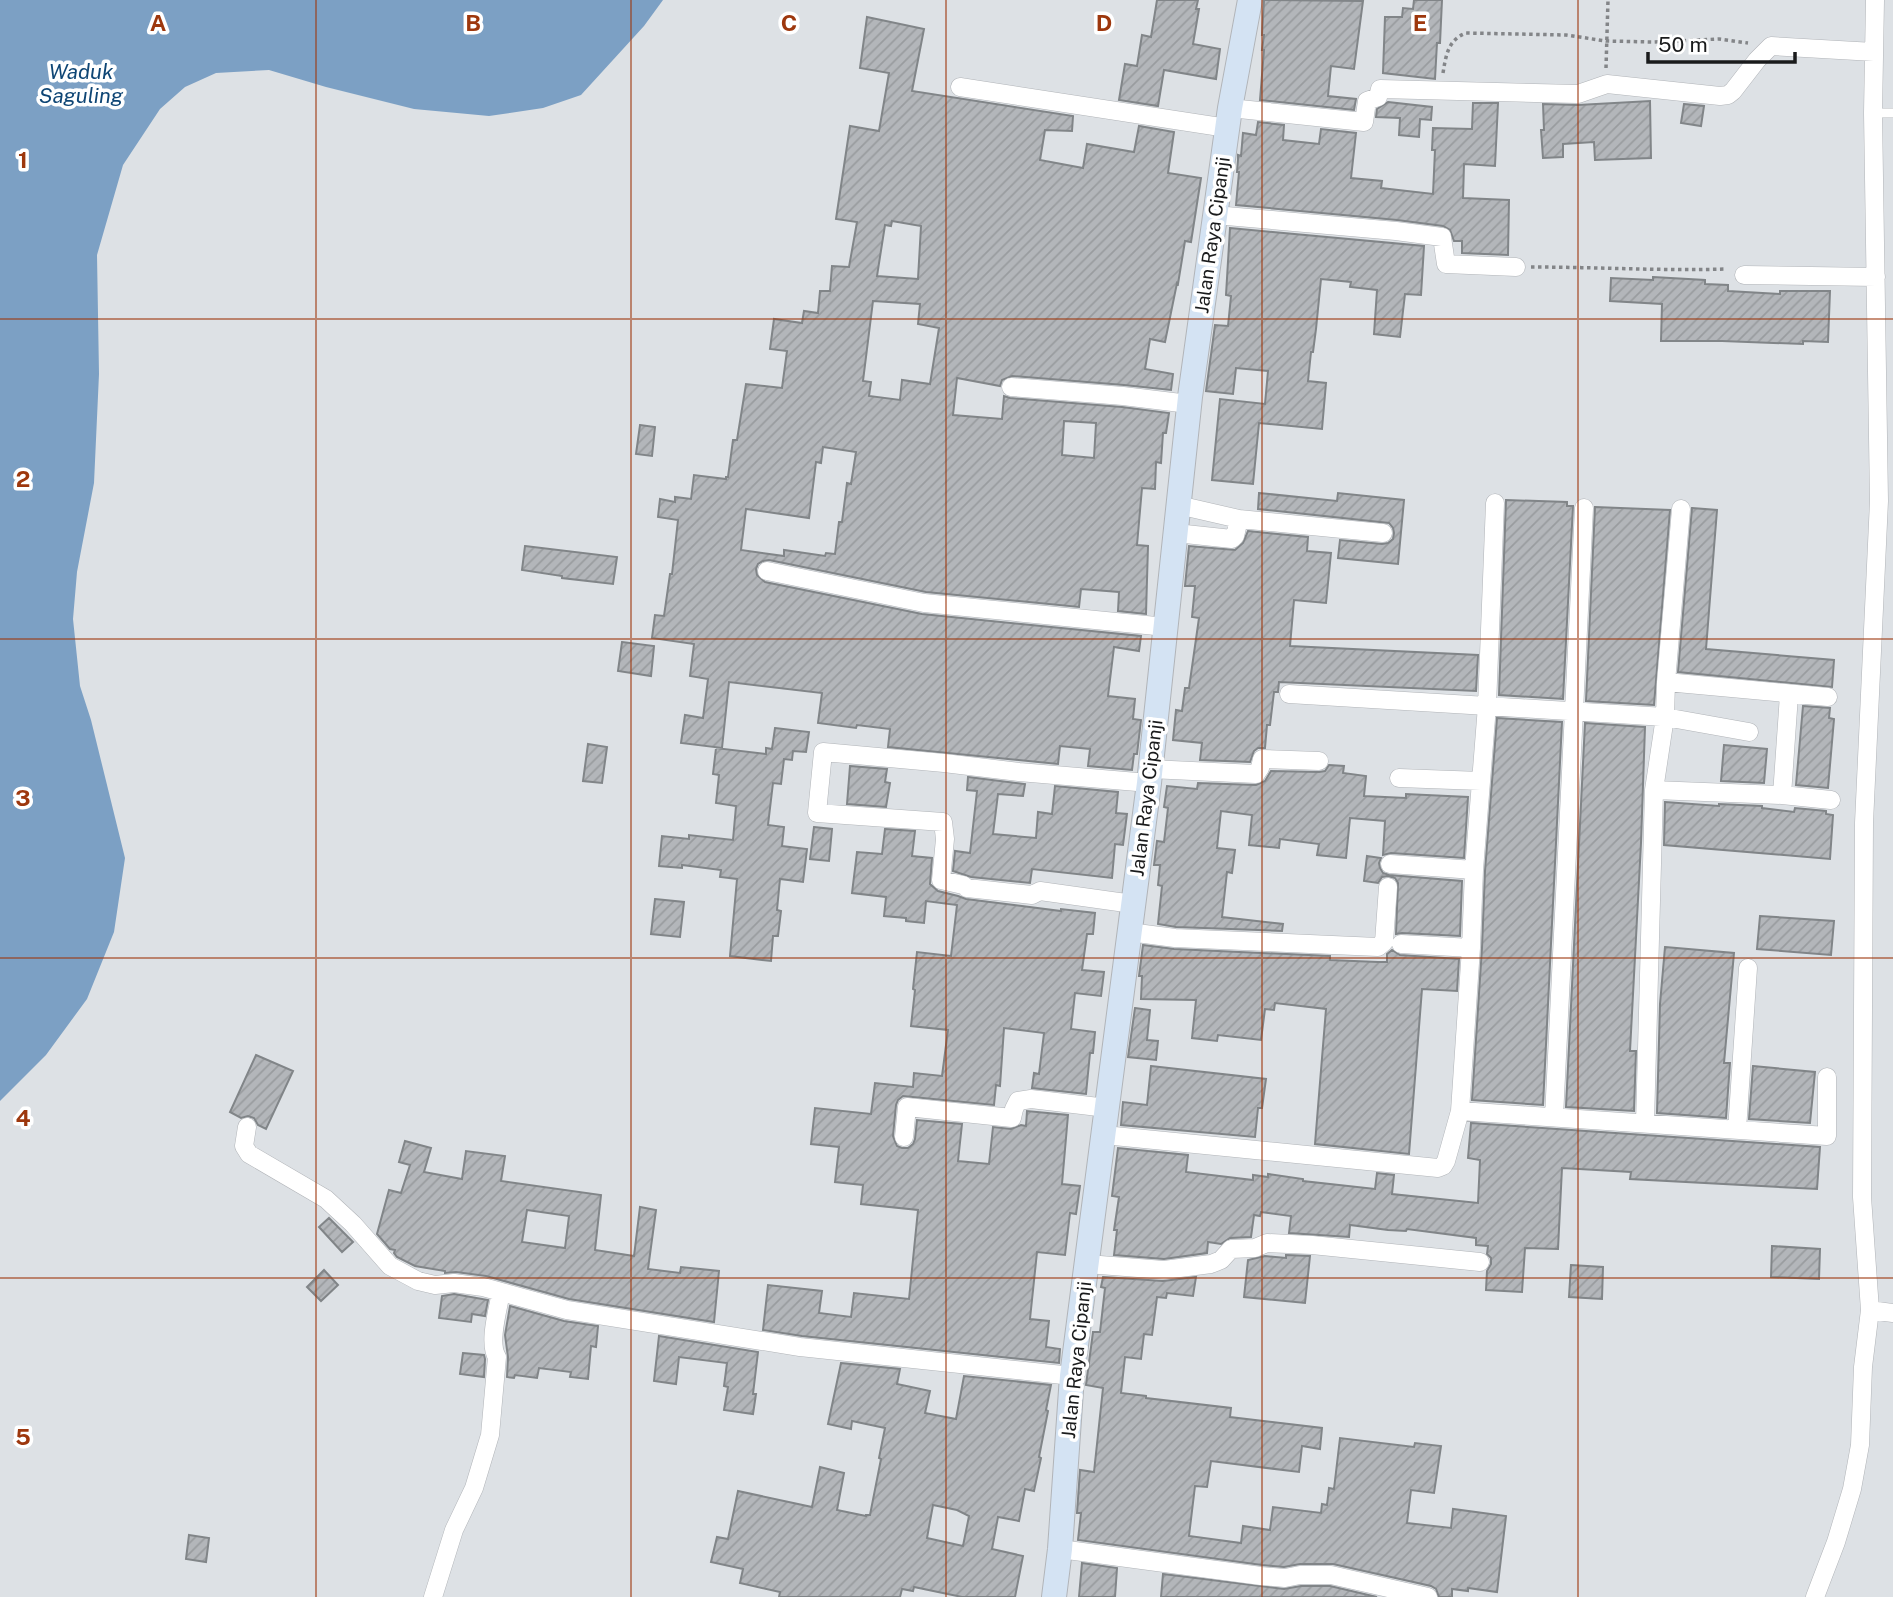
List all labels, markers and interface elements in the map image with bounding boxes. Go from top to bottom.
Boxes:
text: A [150,9,167,36]
text: B [465,9,481,36]
text: C [781,9,797,36]
text: D [1096,9,1112,36]
text: E [1413,9,1427,36]
scale bar [1648,21,1795,65]
text: 50 m [1658,32,1708,57]
water label: Waduk Saguling [39,59,124,108]
text: 1 [18,146,28,173]
street label: Jalan Raya Cipanji [1190,155,1234,315]
text: 2 [16,465,30,492]
street label: Jalan Raya Cipanji [1125,718,1167,878]
text: 3 [15,784,31,811]
text: 4 [15,1104,31,1131]
street label: Jalan Raya Cipanji [1057,1280,1095,1440]
text: 5 [15,1423,31,1450]

